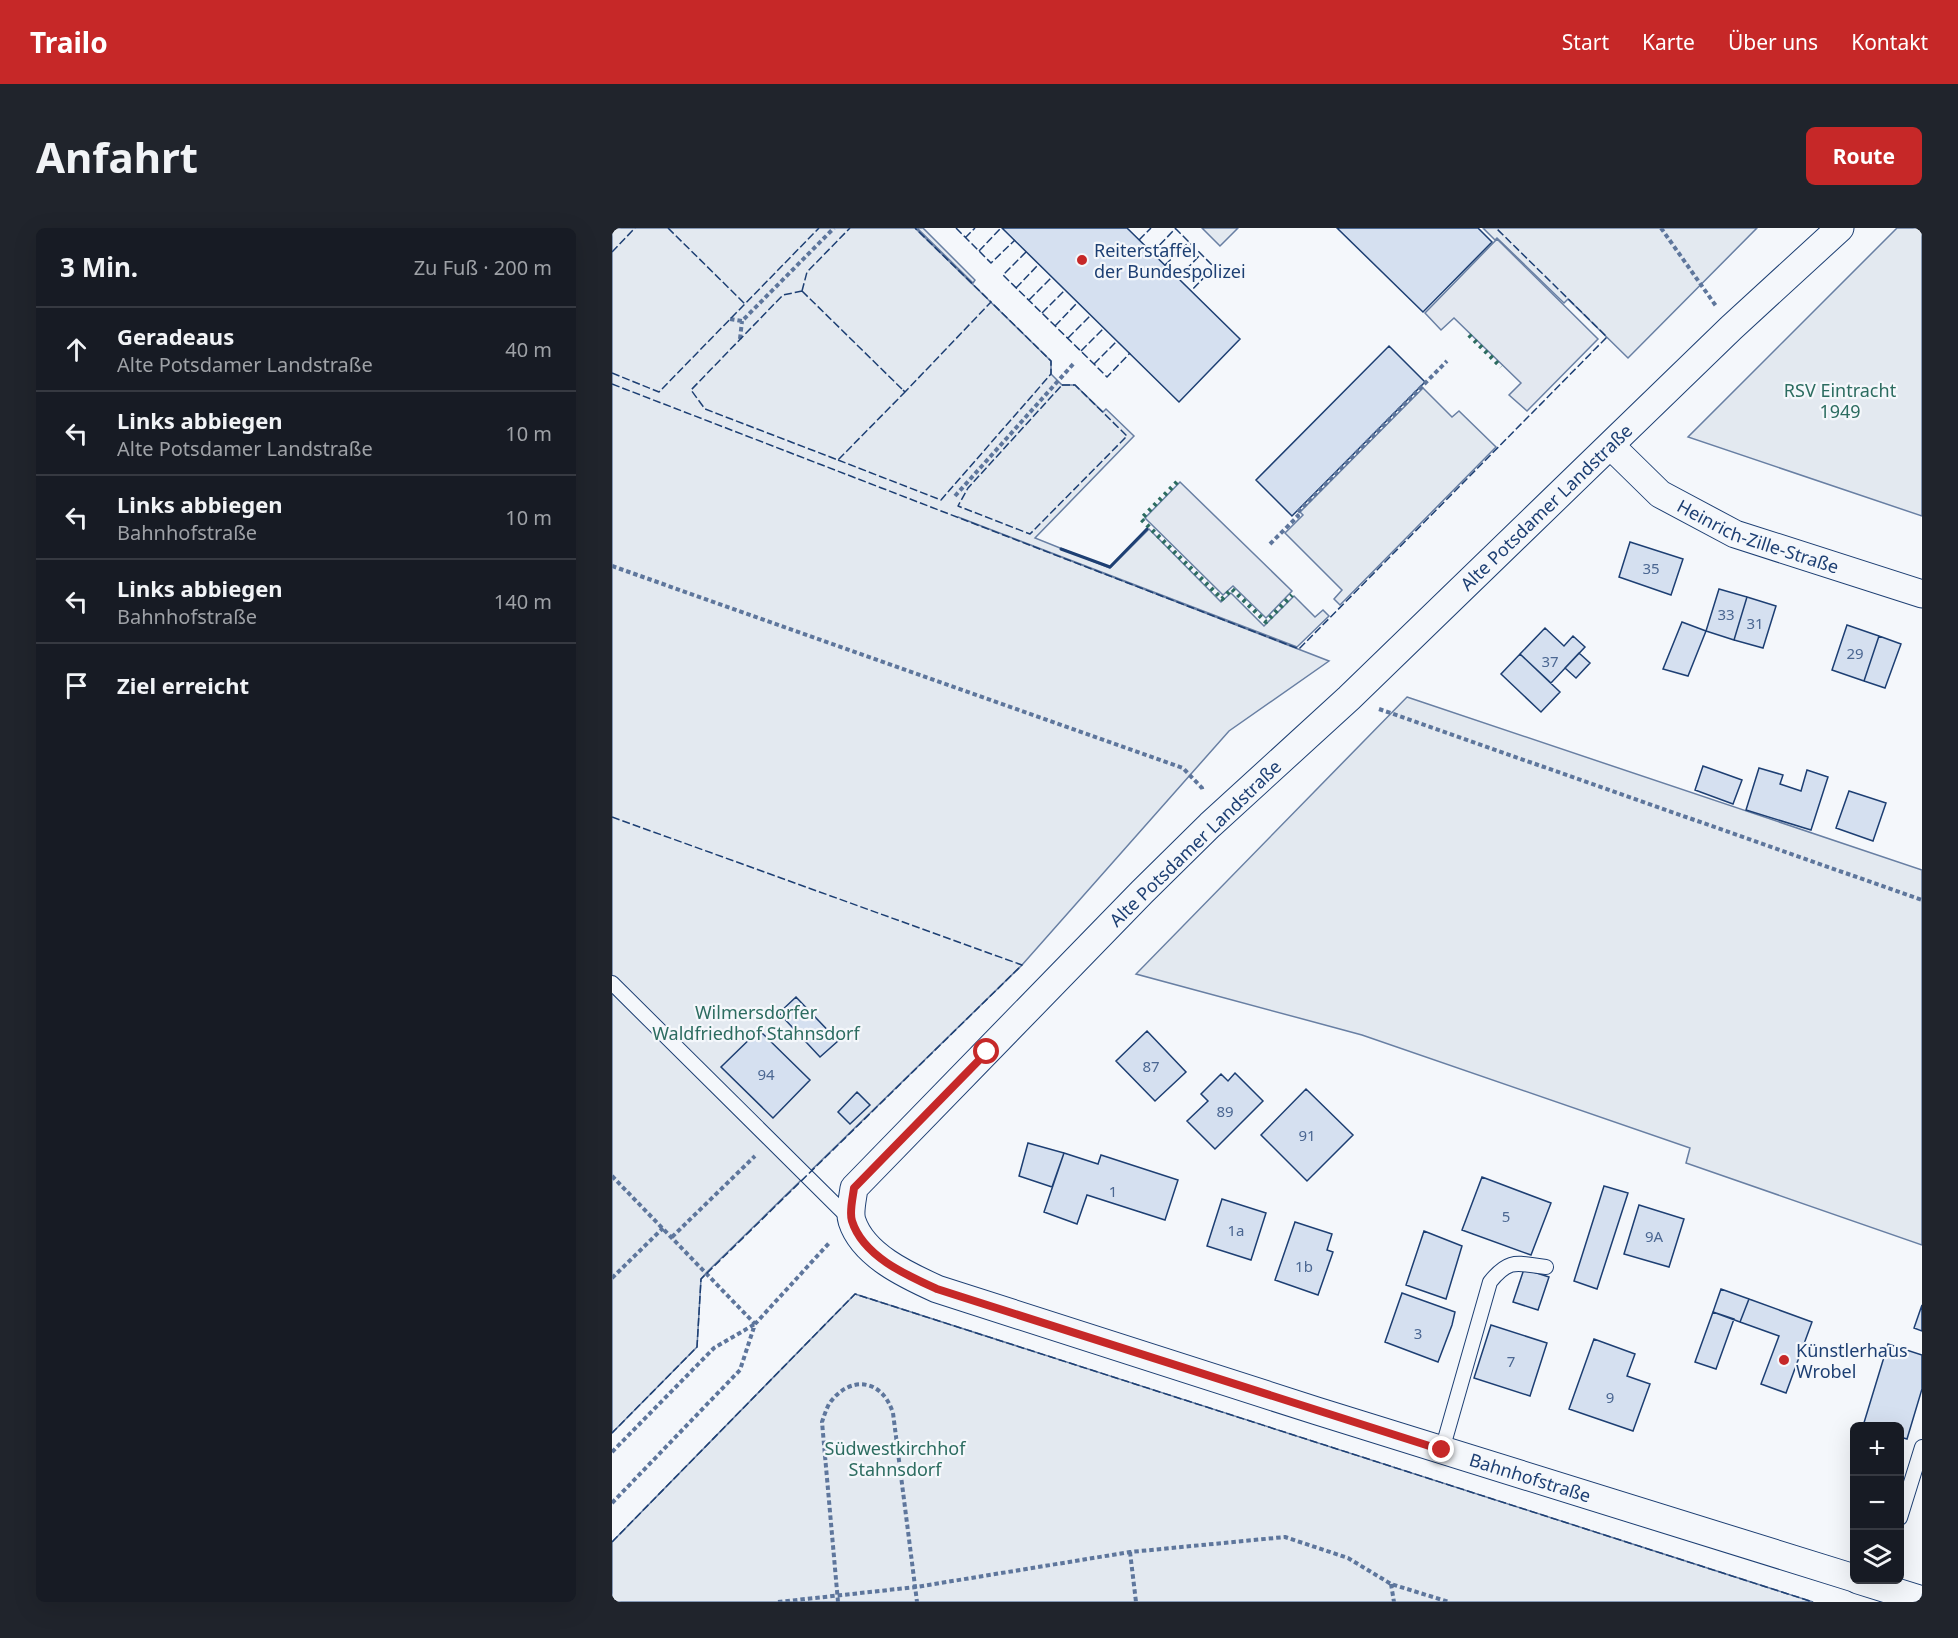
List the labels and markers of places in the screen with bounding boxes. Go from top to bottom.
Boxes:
place label: Reiterstaffel der Bundespolizei [1094,238,1246,283]
marker: Reiterstaffel der Bundespolizei [1075,253,1089,267]
place label: Künstlerhaus Wrobel [1796,1338,1908,1383]
marker: Künstlerhaus Wrobel [1777,1353,1791,1367]

